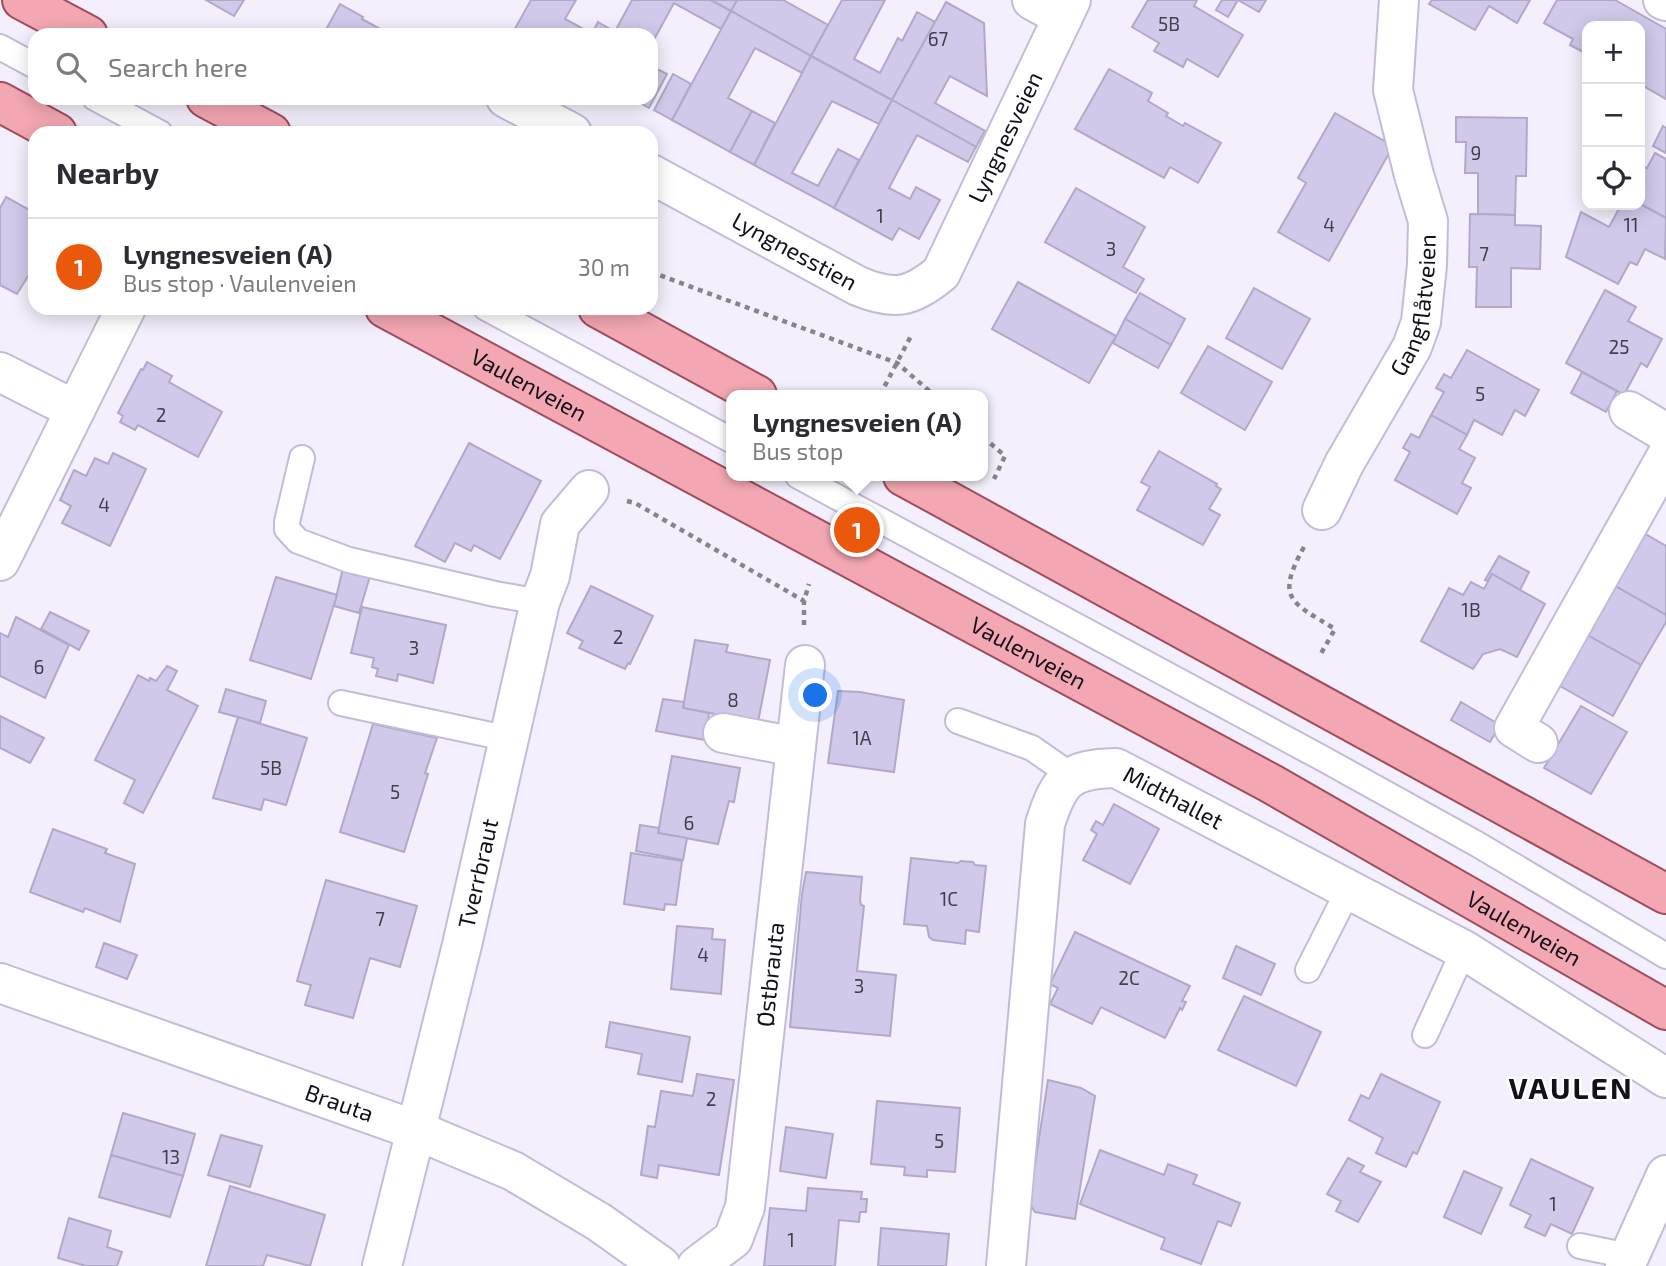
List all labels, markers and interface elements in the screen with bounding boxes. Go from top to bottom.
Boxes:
house number: 5B [1158,12,1180,35]
map controls [1582,21,1645,210]
button: + [1582,21,1645,84]
house number: 67 [928,27,949,50]
search box [28,28,658,105]
icon: search [52,48,90,86]
text: Search here [108,51,248,82]
street label: Lyngnesveien [962,67,1048,207]
button: − [1582,84,1645,147]
house number: 9 [1471,141,1481,164]
button: locate [1582,147,1645,210]
text: Nearby [56,154,159,190]
house number: 1 [876,204,884,227]
street label: Lyngnesstien [728,206,862,296]
house number: 4 [1323,213,1335,236]
house number: 11 [1623,213,1639,236]
street label: Gangflåtveien [1383,234,1441,381]
house number: 3 [1106,237,1116,260]
text: Lyngnesveien (A) [123,238,333,269]
house number: 7 [1479,242,1489,265]
text: 1 [74,253,84,281]
text: 30 m [578,253,630,281]
text: Bus stop · Vaulenveien [123,269,357,297]
house number: 25 [1609,335,1629,358]
street label: Vaulenveien [466,342,592,427]
house number: 5 [1475,382,1485,405]
popup [726,390,988,481]
house number: 2 [156,403,166,426]
text: Lyngnesveien (A) [752,406,962,437]
text: Bus stop [752,437,843,465]
house number: 4 [98,493,110,516]
pin: 1 [834,504,880,556]
house number: 1B [1461,598,1481,621]
street label: Vaulenveien [966,610,1092,695]
house number: 2 [613,625,623,648]
house number: 3 [409,636,419,659]
house number: 6 [34,655,44,678]
your location [798,678,832,712]
house number: 8 [727,688,739,711]
house number: 1A [852,726,872,749]
house number: 5B [260,756,282,779]
street label: Midthallet [1119,759,1228,835]
house number: 5 [390,780,400,803]
house number: 6 [684,811,694,834]
street label: Tverrbraut [451,816,503,931]
street label: Vaulenveien [1462,884,1587,972]
house number: 1C [940,887,958,910]
house number: 7 [375,907,385,930]
street label: Østbrauta [750,921,789,1028]
house number: 4 [697,943,709,966]
house number: 2C [1118,966,1140,989]
house number: 3 [854,974,864,997]
district label: VAULEN [1508,1069,1634,1105]
street label: Brauta [302,1077,378,1127]
house number: 2 [706,1087,716,1110]
house number: 5 [934,1129,944,1152]
house number: 13 [162,1145,180,1168]
house number: 1 [1549,1192,1557,1215]
house number: 1 [787,1228,795,1251]

